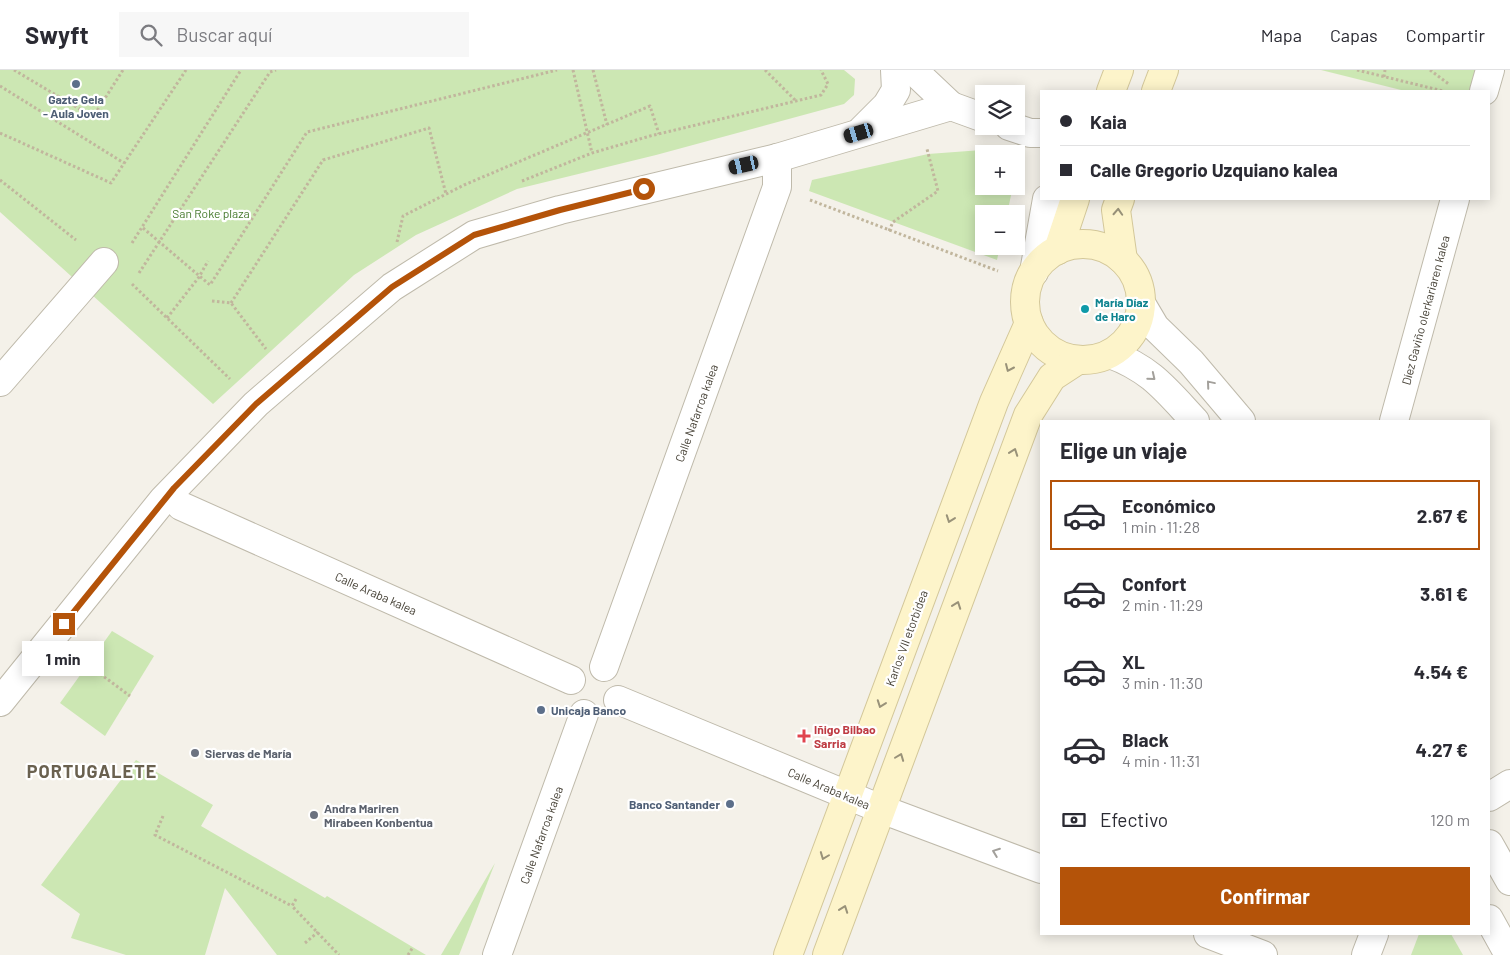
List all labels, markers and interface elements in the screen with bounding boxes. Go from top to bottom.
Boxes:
search box [119,12,469,57]
text: Swyft [25,20,89,49]
icon: search [137,21,165,49]
text: Buscar aquí [177,23,272,46]
text: Mapa [1261,24,1302,46]
text: Capas [1330,24,1378,46]
text: Compartir [1406,24,1485,46]
marker: Gazte Gela - Aula Joven [70,78,82,90]
map controls [975,85,1025,255]
button: layers [975,85,1025,135]
place label: Gazte Gela - Aula Joven [43,92,109,120]
text: Kaia [1090,110,1127,133]
car [842,121,875,145]
button: + [975,145,1025,195]
car [727,154,760,176]
text: Calle Gregorio Uzquiano kalea [1090,158,1338,181]
route start [633,178,655,200]
button: − [975,205,1025,255]
park label: San Roke plaza [172,206,250,220]
one-way arrow [1112,208,1123,216]
street label: Díez Gaviño olerkariaren kalea [1398,234,1452,386]
place label: María Díaz de Haro [1095,295,1149,323]
marker: María Díaz de Haro [1079,303,1091,315]
street label: Calle Nafarroa kalea [672,362,720,464]
one-way arrow [1005,363,1016,372]
one-way arrow [1147,371,1156,380]
one-way arrow [1207,381,1215,390]
text: Elige un viaje [1060,437,1187,463]
one-way arrow [1008,449,1018,457]
icon: car [1062,493,1107,538]
text: Económico [1122,494,1216,517]
text: 2.67 € [1417,504,1468,527]
one-way arrow [946,514,956,523]
text: 1 min · 11:28 [1122,517,1200,536]
street label: Calle Araba kalea [333,569,419,617]
icon: car [1062,571,1107,616]
text: Confort [1122,572,1186,595]
text: 3.61 € [1420,582,1468,605]
street label: Karlos VII etorbidea [882,588,930,688]
text: 2 min · 11:29 [1122,595,1203,614]
one-way arrow [951,601,961,610]
route end [53,613,75,635]
callout: 1 min [23,642,105,676]
text: 1 min [45,649,81,668]
icon: car [1062,649,1107,694]
text: XL [1122,650,1145,673]
text: 4.54 € [1414,660,1468,683]
text: 3 min · 11:30 [1122,673,1203,692]
one-way arrow [877,699,887,708]
place label: Unicaja Banco [551,703,626,717]
marker: Unicaja Banco [535,704,547,716]
place label: Iñigo Bilbao Sarria [814,722,876,750]
icon: car [1062,727,1107,772]
text: Black [1122,728,1169,751]
marker: Iñigo Bilbao Sarria [798,730,810,742]
text: 4.27 € [1415,738,1468,761]
place label: Siervas de María [205,746,292,760]
marker: Siervas de María [189,747,201,759]
text: 4 min · 11:31 [1122,751,1200,770]
one-way arrow [894,753,904,762]
district label: PORTUGALETE [27,760,157,782]
street label: Calle Araba kalea [786,764,872,812]
street label: Calle Nafarroa kalea [517,784,565,886]
place label: Banco Santander [629,797,720,811]
marker: Banco Santander [724,798,736,810]
place label: Andra Mariren Mirabeen Konbentua [324,801,433,829]
icon: cash [1060,806,1088,834]
text: Efectivo [1100,808,1168,831]
marker: Andra Mariren Mirabeen Konbentua [308,809,320,821]
text: 120 m [1430,810,1470,829]
one-way arrow [992,848,1001,858]
one-way arrow [820,852,830,860]
button: Confirmar [1060,867,1470,925]
one-way arrow [838,905,848,914]

